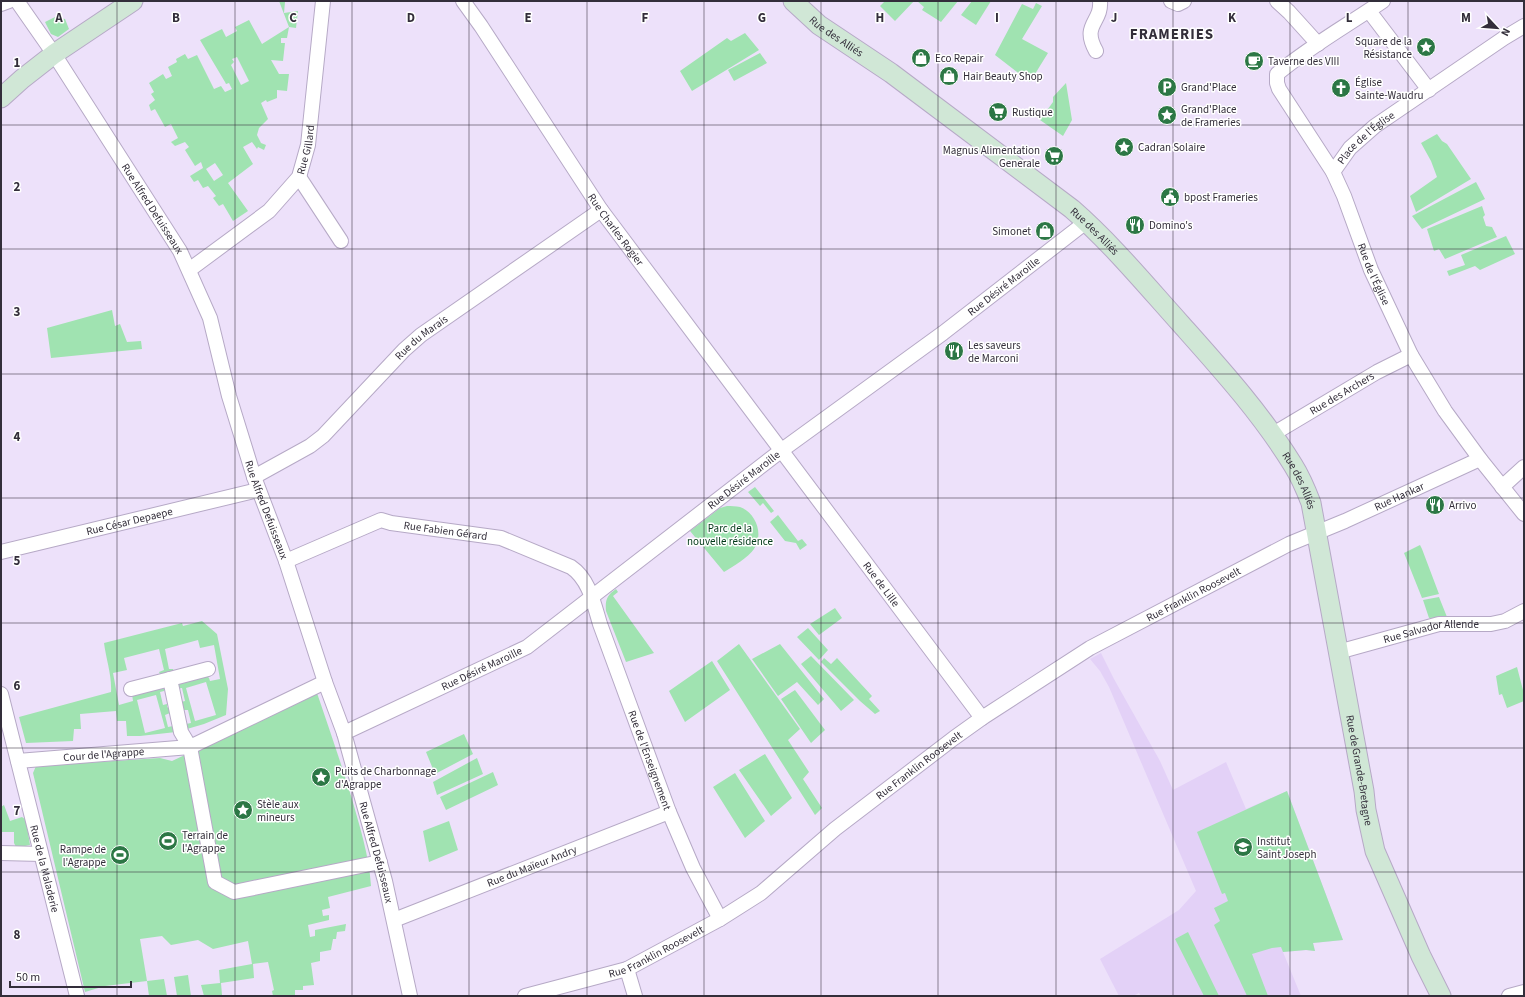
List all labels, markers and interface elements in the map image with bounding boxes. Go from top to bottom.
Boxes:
north arrow [1477,8,1517,48]
text: A [54,9,63,27]
text: B [172,9,180,27]
text: C [289,9,297,27]
text: D [407,9,415,27]
text: E [524,9,532,27]
text: F [642,9,649,27]
text: G [758,9,766,27]
text: H [876,9,884,27]
text: I [995,9,999,27]
text: J [1111,9,1117,27]
text: K [1228,9,1237,27]
text: L [1346,9,1353,27]
text: M [1461,9,1471,27]
street label: Rue des Alliés [806,13,866,61]
district label: FRAMERIES [1130,24,1214,45]
text: N [1497,26,1514,39]
place label: Square de la Résistance [1355,34,1413,62]
place icon: Square de la Résistance [1415,36,1437,58]
shop icon: Eco Repair [910,47,932,69]
cafe icon: Taverne des VIII [1243,50,1265,72]
place label: Eco Repair [935,51,983,66]
text: 1 [14,54,21,72]
place label: Taverne des VIII [1268,54,1339,69]
shop icon: Hair Beauty Shop [938,65,960,87]
place label: Hair Beauty Shop [963,69,1043,84]
place label: Église Sainte-Waudru [1355,75,1424,103]
parking icon: Grand'Place [1156,76,1178,98]
church icon: Église Sainte-Waudru [1330,77,1352,99]
place label: Grand'Place [1181,80,1237,95]
supermarket icon: Rustique [987,101,1009,123]
place label: Grand'Place de Frameries [1181,102,1241,130]
place icon: Grand'Place de Frameries [1156,104,1178,126]
place label: Rustique [1012,105,1053,120]
street label: Place de l'Église [1334,108,1398,167]
street label: Rue Gillard [293,124,318,176]
place icon: Cadran Solaire [1113,136,1135,158]
place label: Cadran Solaire [1138,140,1206,155]
place label: Magnus Alimentation Generale [943,143,1041,171]
supermarket icon: Magnus Alimentation Generale [1043,145,1065,167]
street label: Rue Alfred Defuisseaux [118,161,187,257]
text: 2 [14,178,21,196]
public building icon: bpost Frameries [1159,186,1181,208]
place label: bpost Frameries [1184,190,1258,205]
street label: Rue Charles Rogier [584,191,647,269]
street label: Rue des Alliés [1067,204,1122,259]
restaurant icon: Domino's [1124,214,1146,236]
place label: Domino's [1149,218,1193,233]
shop icon: Simonet [1034,220,1056,242]
place label: Simonet [992,224,1031,239]
street label: Rue de l'Église [1354,241,1394,308]
street label: Rue Désiré Maroille [964,253,1044,319]
text: 3 [14,303,21,321]
street label: Rue du Marais [392,311,451,363]
place label: Les saveurs de Marconi [968,338,1021,366]
restaurant icon: Les saveurs de Marconi [943,340,965,362]
street label: Rue des Archers [1307,368,1377,419]
text: 4 [14,428,21,446]
street label: Rue Désiré Maroille [705,447,784,513]
street label: Rue des Alliés [1278,449,1319,511]
street label: Rue Alfred Defuisseaux [241,458,292,562]
street label: Rue Hankar [1372,479,1427,515]
restaurant icon: Arrivo [1424,494,1446,516]
place label: Arrivo [1449,498,1476,513]
street label: Rue César Depaepe [85,504,175,539]
street label: Rue Fabien Gérard [403,518,488,544]
park label: Parc de la nouvelle résidence [687,521,774,549]
text: 5 [14,552,21,570]
street label: Rue de Lille [859,559,903,610]
street label: Rue Franklin Roosevelt [1144,563,1244,625]
street label: Rue Salvador Allende [1382,617,1479,647]
street label: Rue Désiré Maroille [439,643,525,694]
text: 6 [14,677,21,695]
street label: Rue de l'Enseignement [624,708,675,813]
street label: Rue de Grande-Bretagne [1342,714,1376,828]
street label: Rue Franklin Roosevelt [873,727,965,803]
street label: Cour de l'Agrappe [63,744,145,765]
place label: Puits de Charbonnage d'Agrappe [335,764,437,792]
place icon: Puits de Charbonnage d'Agrappe [310,766,332,788]
place label: Stèle aux mineurs [257,797,299,825]
place icon: Stèle aux mineurs [232,799,254,821]
street label: Rue Alfred Defuisseaux [355,800,397,905]
text: 7 [14,802,21,820]
street label: Rue de la Maladerie [26,823,63,915]
place label: Terrain de l'Agrappe [182,828,229,856]
sports icon: Terrain de l'Agrappe [157,830,179,852]
place label: Institut Saint Joseph [1257,834,1316,862]
school or university icon: Institut Saint Joseph [1232,836,1254,858]
place label: Rampe de l'Agrappe [60,842,107,870]
street label: Rue du Maïeur Andry [485,842,579,891]
sports icon: Rampe de l'Agrappe [109,844,131,866]
street label: Rue Franklin Roosevelt [607,922,707,982]
text: 8 [14,926,21,944]
scale bar [10,963,131,989]
text: 50 m [16,969,40,986]

